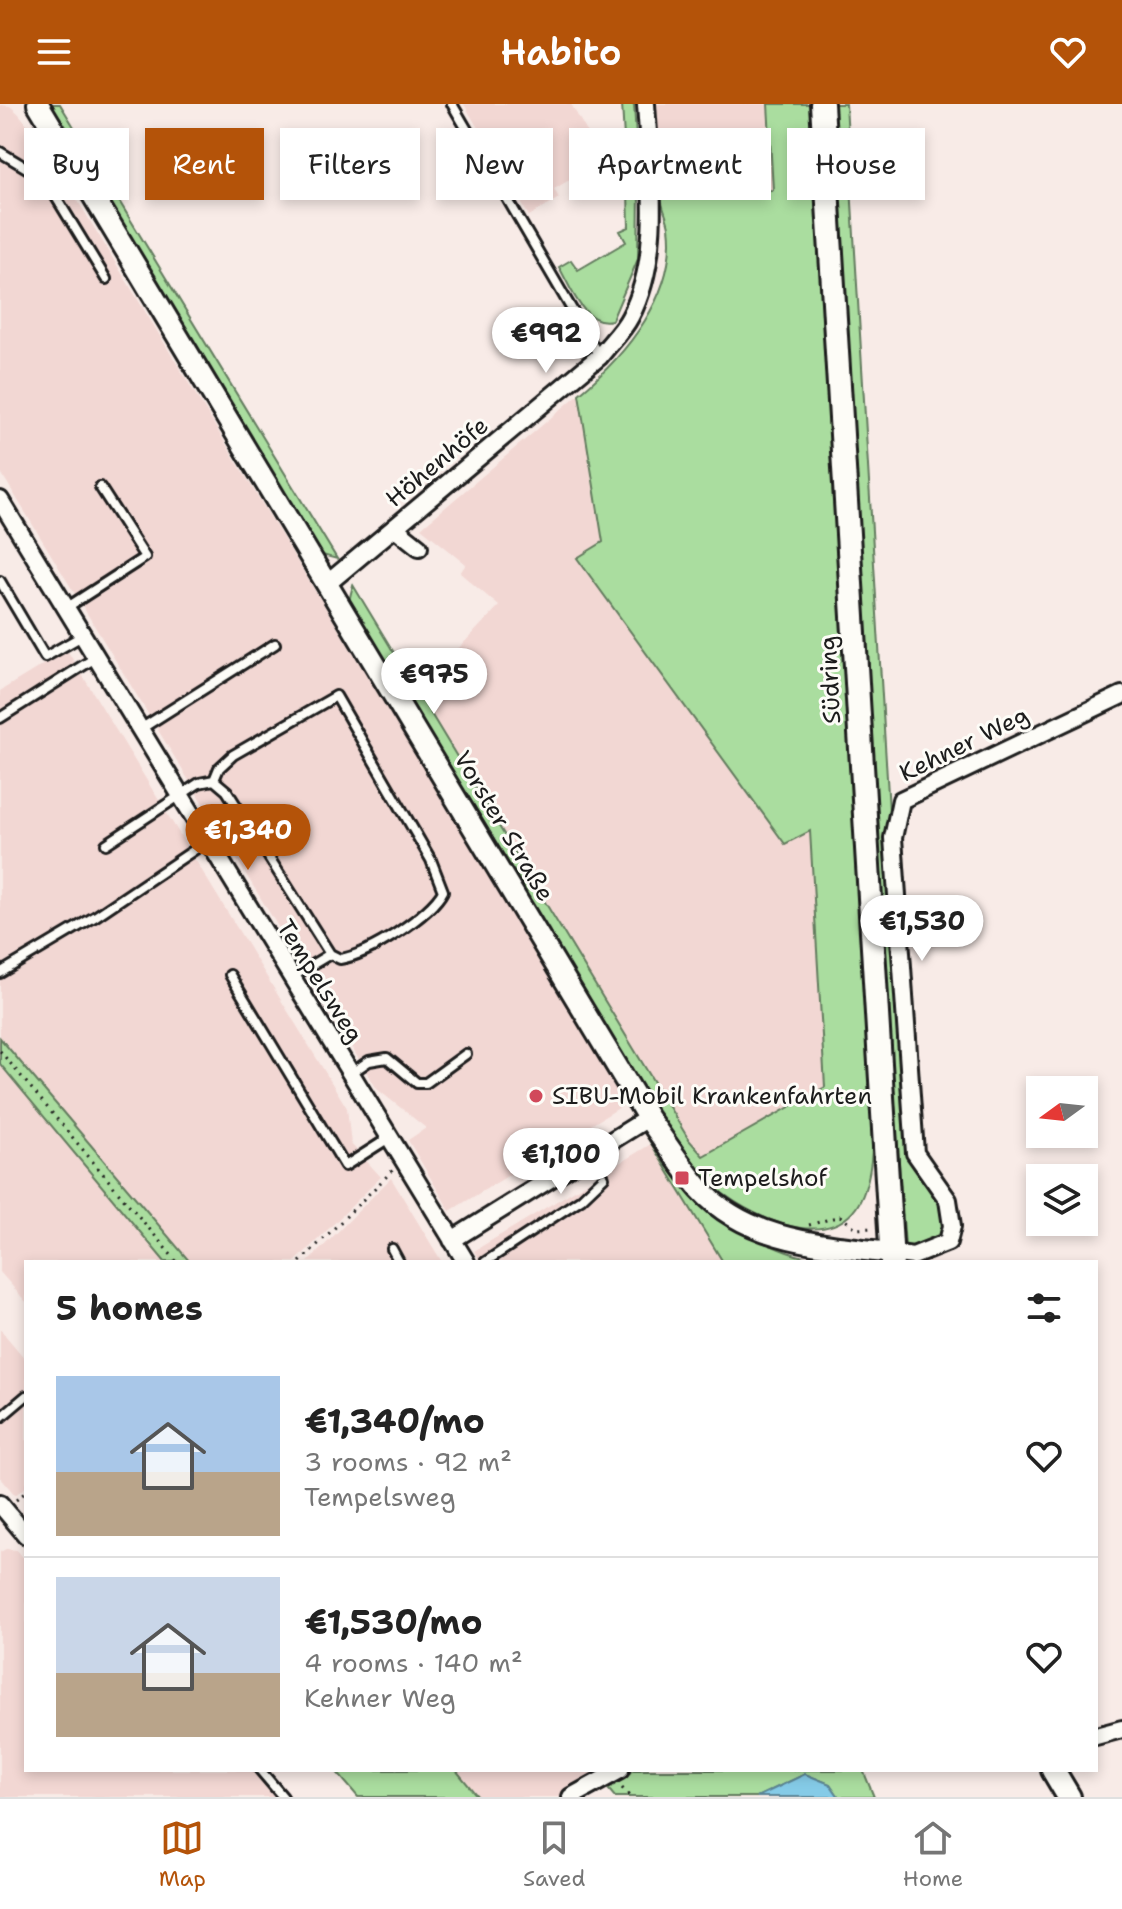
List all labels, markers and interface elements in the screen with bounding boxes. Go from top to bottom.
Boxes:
text: Habito [500,28,622,77]
icon: menu [32,30,76,74]
icon: heart [1046,30,1090,74]
chip: Buy [24,128,129,200]
chip: Rent [145,128,264,200]
chip: Filters [280,128,420,200]
chip: New [436,128,553,200]
chip: Apartment [569,128,771,200]
chip: House [787,128,925,200]
pin: €992 [499,307,593,375]
text: €992 [510,315,582,350]
street label: Höhenhöfe [379,410,495,514]
street label: Südring [812,635,848,725]
pin: €975 [387,648,481,716]
text: €975 [399,656,469,691]
street label: Kehner Weg [894,699,1034,789]
street label: Vorster Straße [446,745,562,907]
pin: €1,340 [183,804,313,872]
text: €1,340 [204,812,292,847]
pin: €1,530 [857,895,987,963]
text: €1,530 [878,903,966,938]
street label: Tempelsweg [269,913,371,1049]
north arrow [1026,1076,1098,1148]
map controls [1026,1076,1098,1236]
place label: SIBU-Mobil Krankenfahrten [552,1080,872,1112]
marker: SIBU-Mobil Krankenfahrten [527,1087,545,1105]
pin: €1,100 [496,1128,626,1196]
text: €1,100 [521,1136,601,1171]
place label: Tempelshof [698,1162,829,1194]
button: layers [1026,1164,1098,1236]
marker: Tempelshof [673,1169,691,1187]
text: 5 homes [56,1285,203,1331]
icon: filters [1022,1286,1066,1330]
text: €1,340/mo [304,1398,485,1444]
icon: home [120,1408,216,1504]
icon: heart [1022,1434,1066,1478]
text: 3 rooms · 92 m² [304,1444,512,1479]
text: Tempelsweg [304,1479,456,1514]
text: €1,530/mo [304,1599,483,1645]
icon: home [120,1609,216,1705]
icon: heart [1022,1635,1066,1679]
text: 4 rooms · 140 m² [304,1645,523,1680]
text: Kehner Weg [304,1680,456,1715]
tab: Map [159,1816,206,1893]
tab: Saved [523,1816,586,1893]
tab: Home [903,1816,963,1893]

